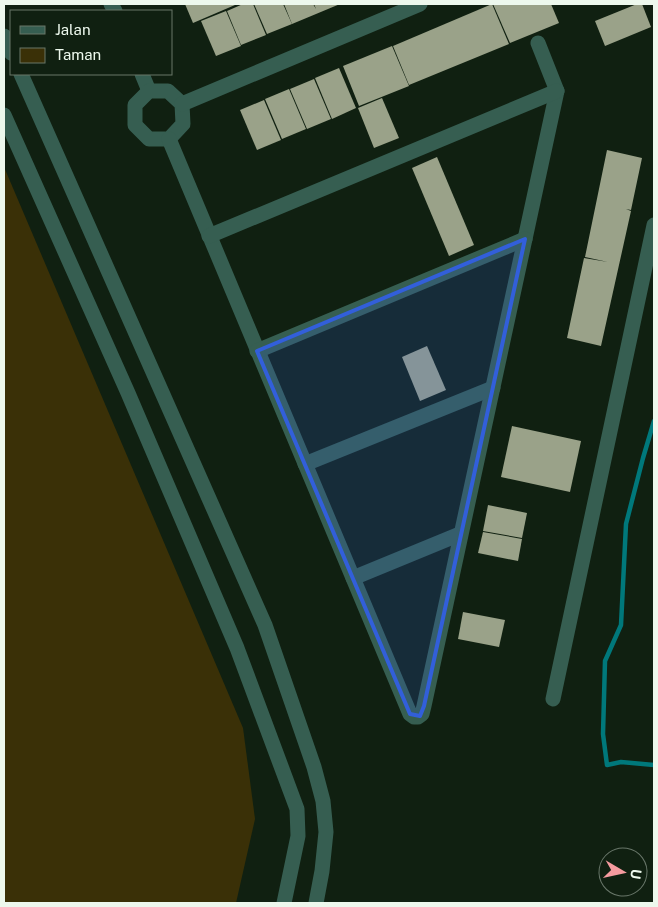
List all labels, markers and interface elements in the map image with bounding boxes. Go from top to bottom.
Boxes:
legend [10,10,172,75]
text: Jalan [55,21,91,38]
text: Taman [55,46,101,63]
north arrow [598,847,648,897]
text: U [627,868,645,880]

